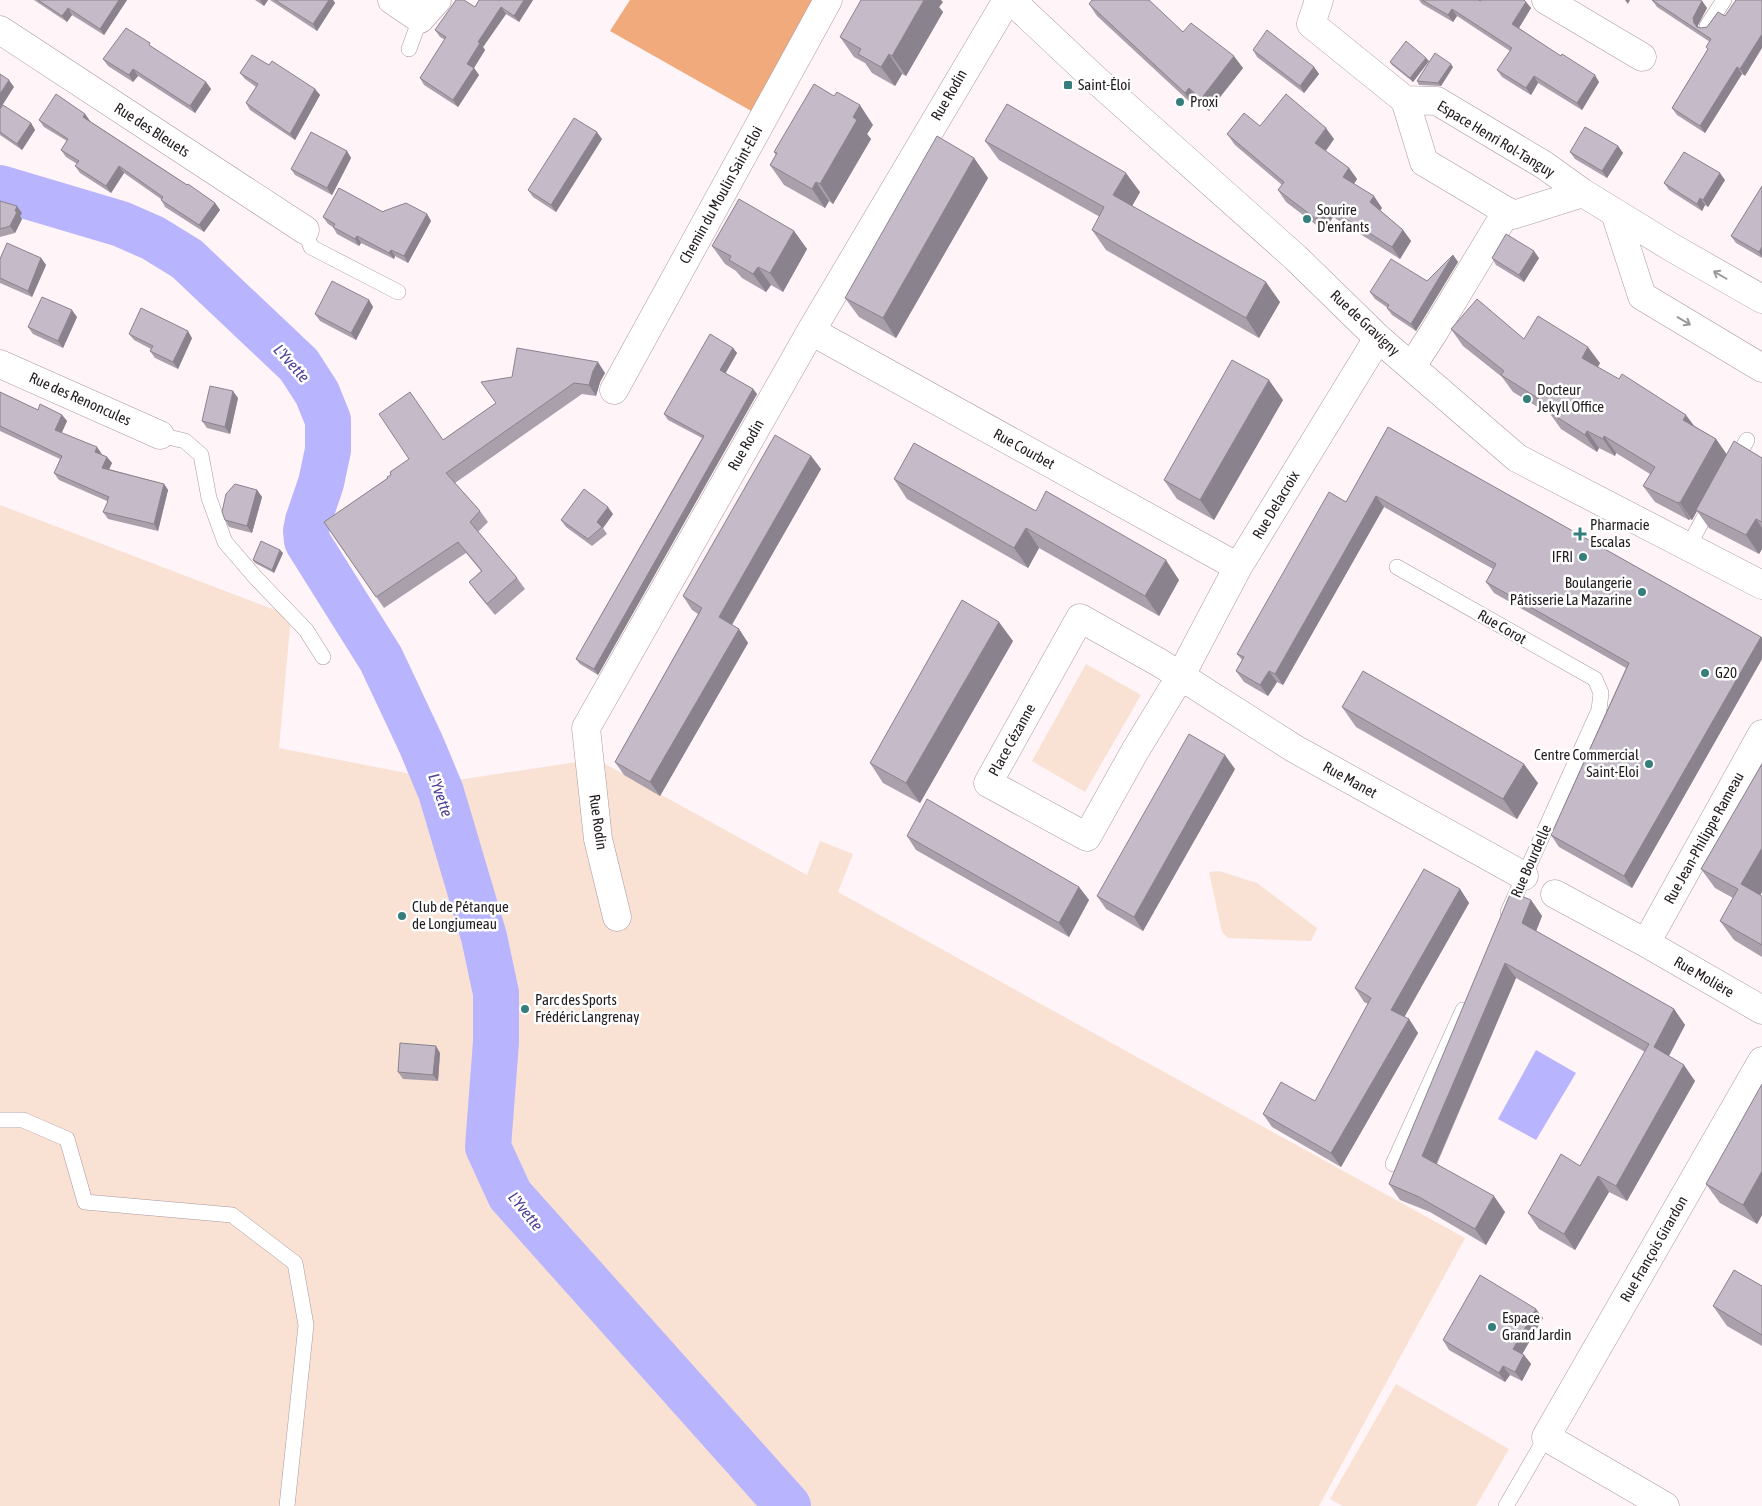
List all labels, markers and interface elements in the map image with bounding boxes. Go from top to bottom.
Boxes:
street label: Rue Rodin [927,66,970,123]
place label: Saint-Éloi [1078,76,1131,93]
marker: Saint-Éloi [1062,79,1074,91]
place label: Proxi [1190,93,1218,110]
marker: Proxi [1174,96,1186,108]
street label: Espace Henri Rol-Tanguy [1434,97,1558,180]
street label: Rue des Bleuets [111,99,193,160]
street label: Chemin du Moulin Saint-Eloi [676,123,766,267]
place label: Sourire D'enfants [1317,201,1369,235]
marker: Sourire D'enfants [1301,213,1313,225]
one-way arrow [1712,270,1727,280]
street label: Rue de Gravigny [1327,286,1403,359]
one-way arrow [1676,316,1690,326]
water label: L'Yvette [270,340,314,386]
street label: Rue des Renoncules [27,369,134,429]
place label: Docteur Jekyll Office [1537,381,1604,415]
marker: Docteur Jekyll Office [1521,393,1533,405]
street label: Rue Rodin [724,416,767,473]
street label: Rue Courbet [991,425,1058,472]
street label: Rue Delacroix [1249,468,1303,542]
place label: Pharmacie Escalas [1590,516,1650,550]
marker: Pharmacie Escalas [1574,528,1586,540]
place label: IFRI [1552,548,1573,565]
marker: IFRI [1577,551,1589,563]
place label: Boulangerie Pâtisserie La Mazarine [1510,574,1632,608]
marker: Boulangerie Pâtisserie La Mazarine [1636,586,1648,598]
street label: Rue Corot [1475,606,1530,647]
place label: G20 [1715,664,1737,681]
marker: G20 [1699,667,1711,679]
street label: Place Cézanne [985,700,1038,779]
place label: Centre Commercial Saint-Eloi [1534,746,1639,780]
street label: Rue Manet [1320,758,1380,801]
marker: Centre Commercial Saint-Eloi [1643,758,1655,770]
street label: Rue Jean-Philippe Rameau [1660,769,1747,907]
water label: L'Yvette [425,771,457,819]
street label: Rue Rodin [586,793,611,851]
street label: Rue Bourdelle [1507,822,1554,900]
place label: Club de Pétanque de Longjumeau [412,898,509,932]
marker: Club de Pétanque de Longjumeau [396,910,408,922]
street label: Rue Molière [1671,953,1737,1001]
place label: Parc des Sports Frédéric Langrenay [535,991,639,1025]
marker: Parc des Sports Frédéric Langrenay [519,1003,531,1015]
water label: L'Yvette [505,1188,547,1234]
street label: Rue François Girardon [1616,1193,1691,1305]
place label: Espace Grand Jardin [1502,1309,1572,1343]
marker: Espace Grand Jardin [1486,1321,1498,1333]

